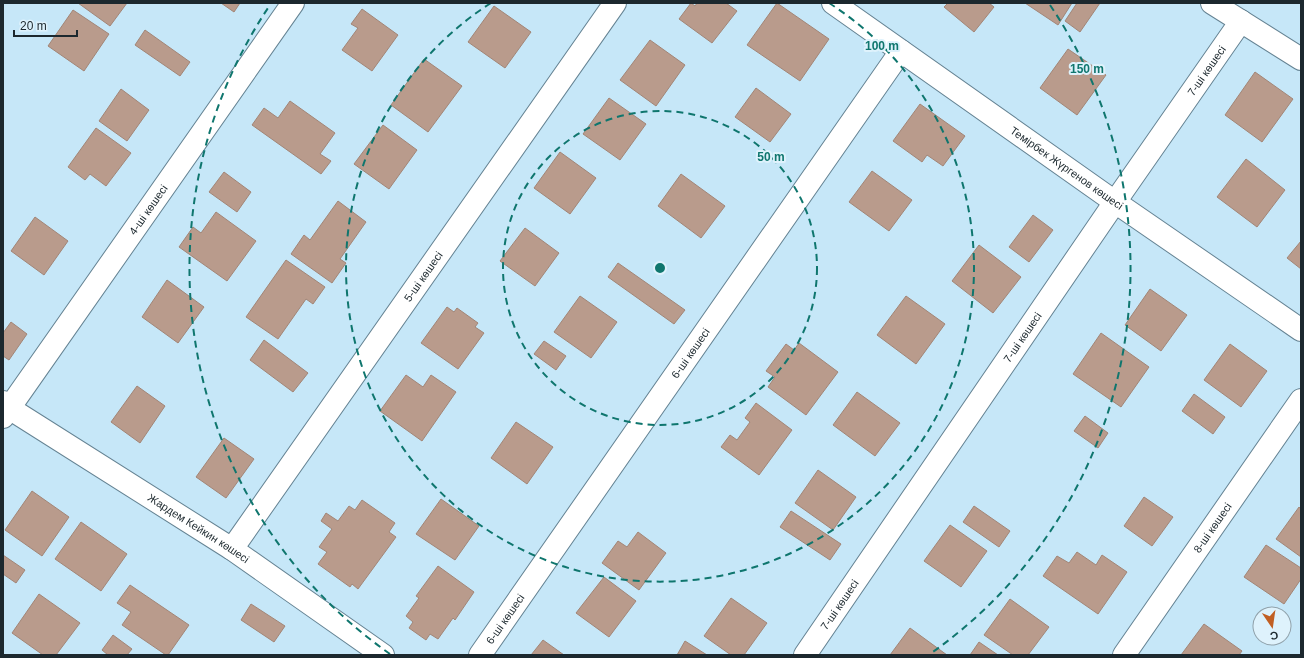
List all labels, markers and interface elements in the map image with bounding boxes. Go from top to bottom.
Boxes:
scale bar [14,12,77,38]
text: 20 m [20,19,47,33]
text: 100 m [865,39,899,53]
street label: 7-ші көшесі [1185,43,1228,98]
text: 150 m [1070,62,1104,76]
street label: Темірбек Жүргенов көшесі [1008,124,1125,212]
text: 50 m [757,150,785,164]
street label: 4-ші көшесі [127,183,170,237]
street label: 5-ші көшесі [402,249,445,304]
centre of rings [653,261,667,275]
street label: 7-ші көшесі [1001,310,1044,365]
street label: 6-ші көшесі [669,326,712,380]
street label: Жардем Кейкин көшесі [146,491,252,565]
street label: 8-ші көшесі [1191,500,1234,555]
street label: 7-ші көшесі [818,577,861,632]
street label: 6-ші көшесі [484,592,527,646]
north arrow [1252,606,1292,646]
text: С [1269,629,1279,642]

